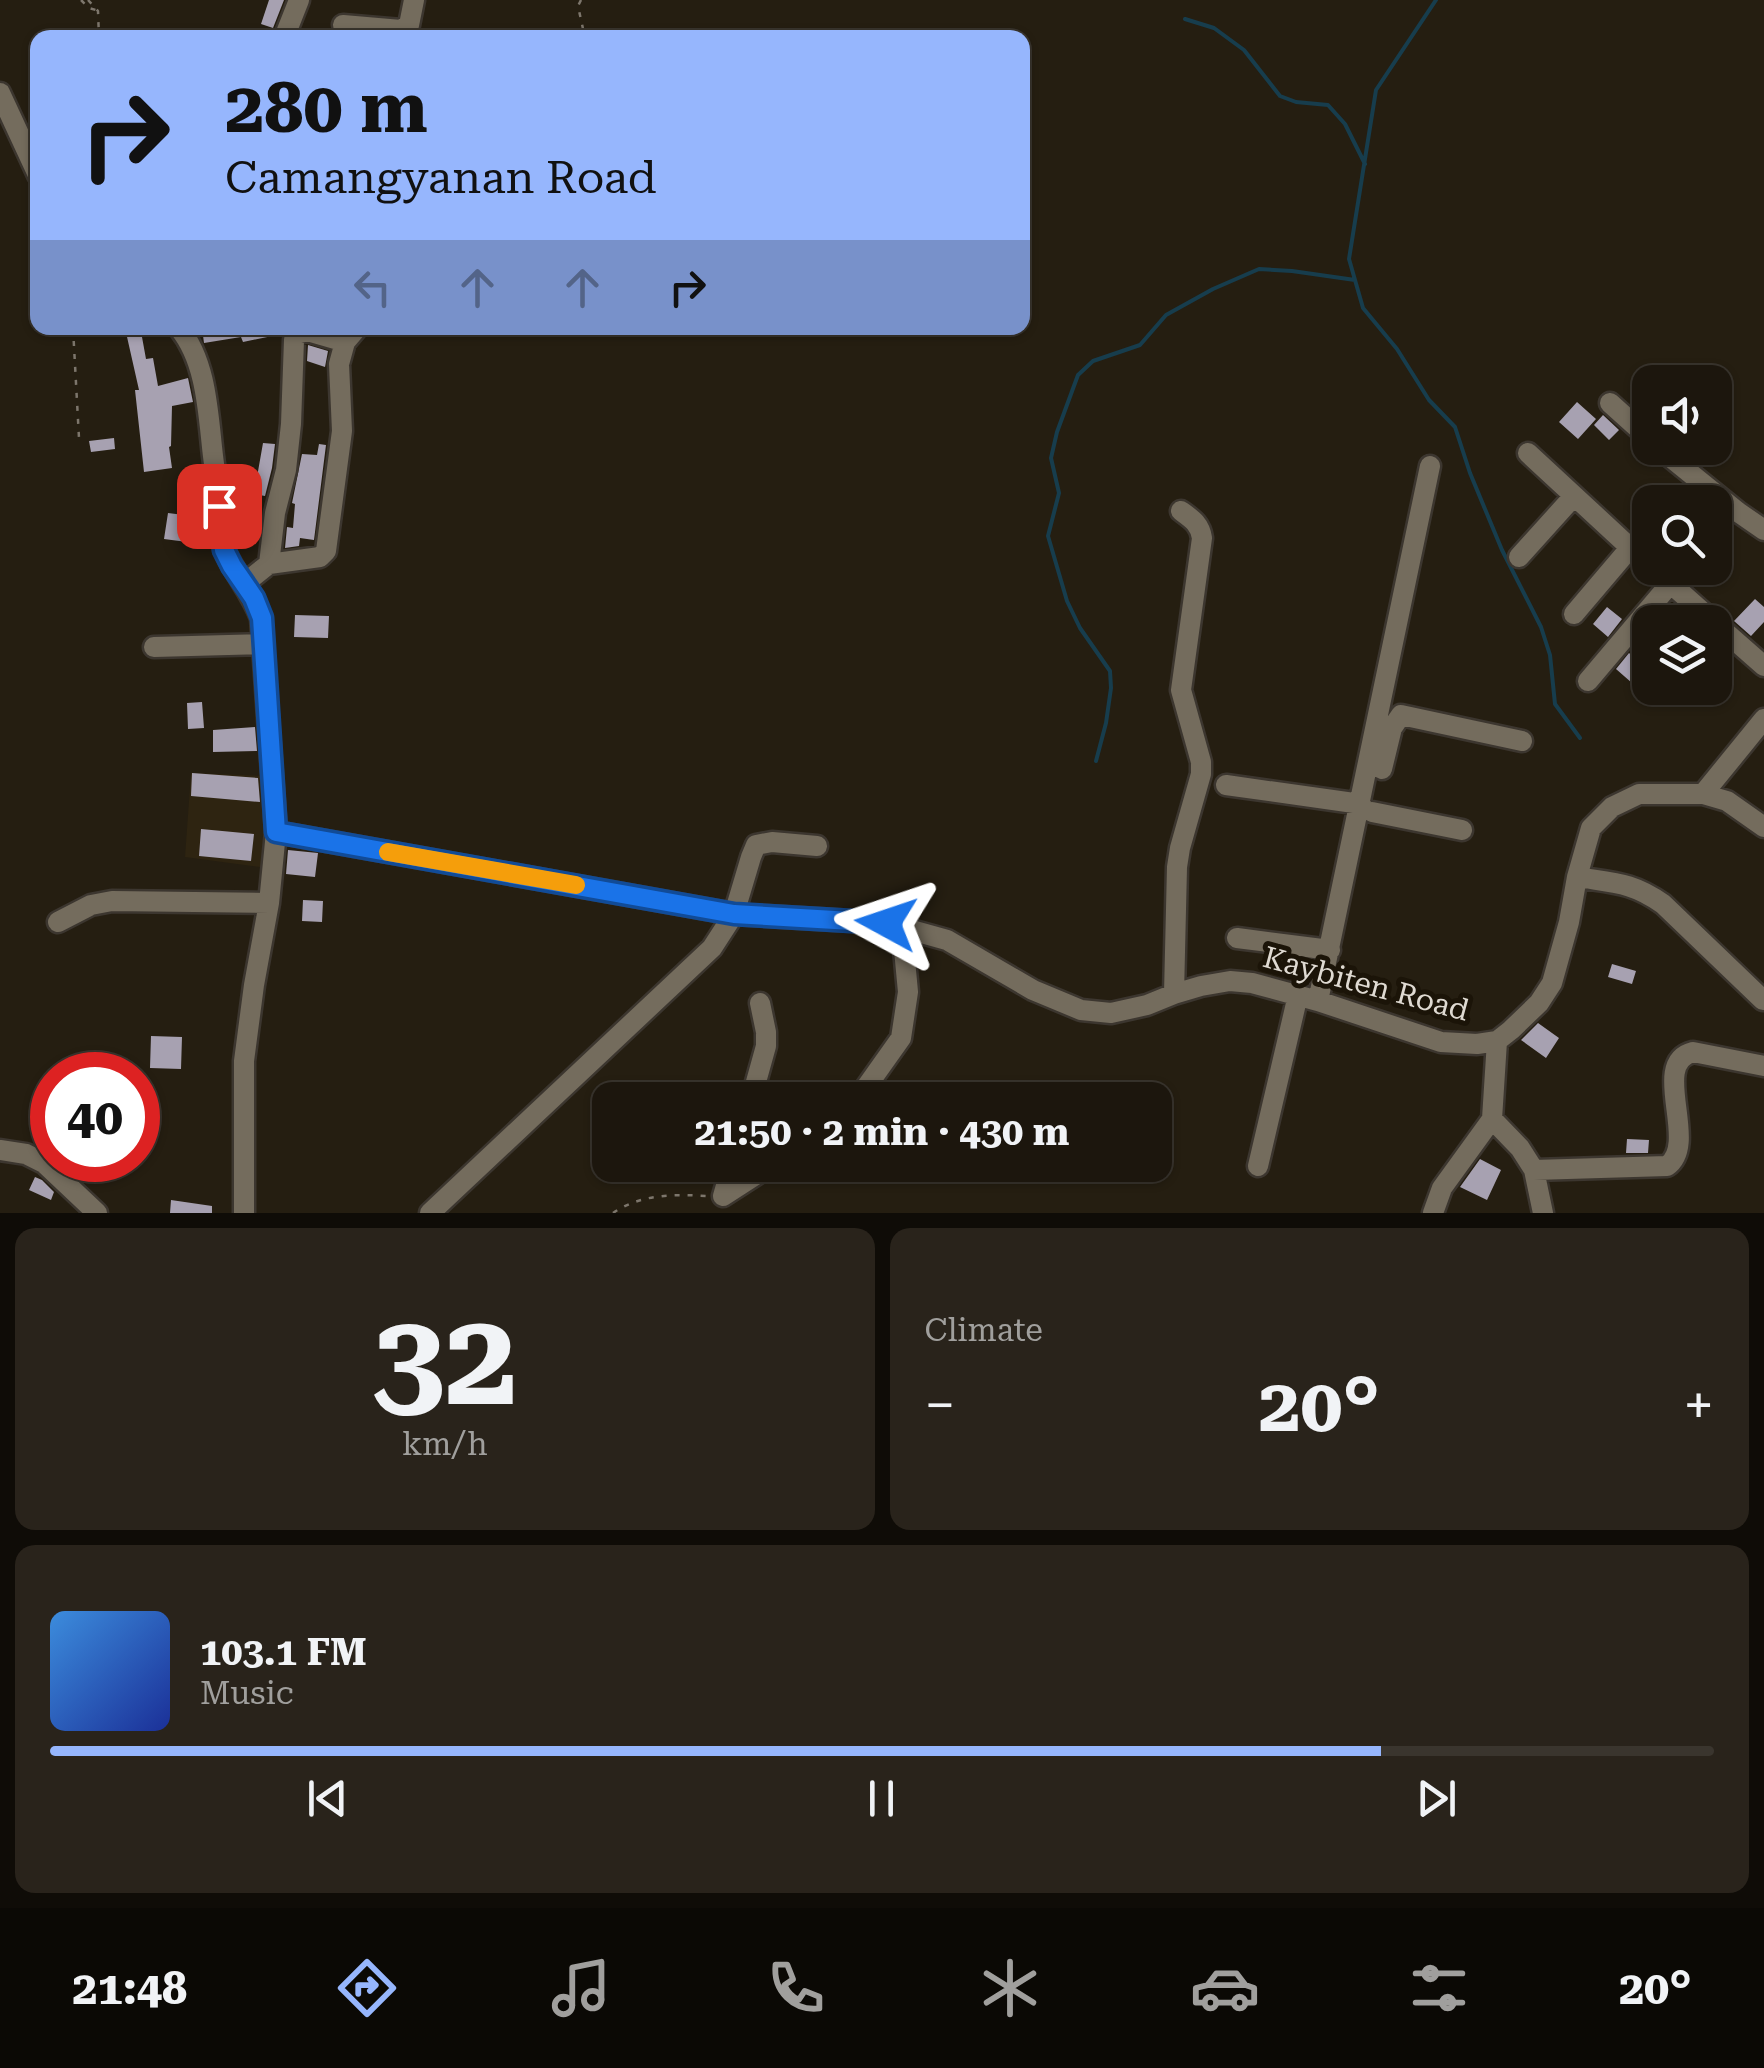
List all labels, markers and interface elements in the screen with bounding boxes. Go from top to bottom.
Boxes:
text: 280 m [225,67,428,149]
icon: right [60,70,190,200]
text: Camangyanan Road [225,151,657,204]
icon: left [345,260,400,315]
icon: ahead [450,260,505,315]
icon: ahead [555,260,610,315]
icon: right [660,260,715,315]
map controls [1632,365,1732,705]
button: sound [1632,365,1732,465]
pin [177,464,262,549]
icon: arrive [192,479,247,534]
button: search [1632,485,1732,585]
button: layers [1632,605,1732,705]
position arrow [834,871,938,975]
street label: Kaybiten Road [1259,939,1473,1028]
speed limit sign: 40 [30,1052,160,1182]
text: 21:50 · 2 min · 430 m [695,1110,1069,1154]
text: 32 [372,1283,518,1436]
text: Climate [925,1311,1043,1349]
text: 20° [1259,1361,1380,1449]
text: − [925,1373,955,1437]
text: + [1683,1373,1714,1437]
text: km/h [402,1425,488,1463]
text: 103.1 FM [200,1630,367,1674]
text: Music [200,1674,294,1712]
icon: previous [300,1771,355,1826]
icon: pause [854,1771,909,1826]
icon: next [1409,1771,1464,1826]
icon: directions [332,1953,402,2023]
icon: music [546,1953,616,2023]
icon: phone [761,1953,831,2023]
icon: climate [975,1953,1045,2023]
icon: car [1190,1953,1260,2023]
icon: filters [1404,1953,1474,2023]
text: 21:48 [72,1962,187,2015]
text: 20° [1619,1962,1692,2015]

